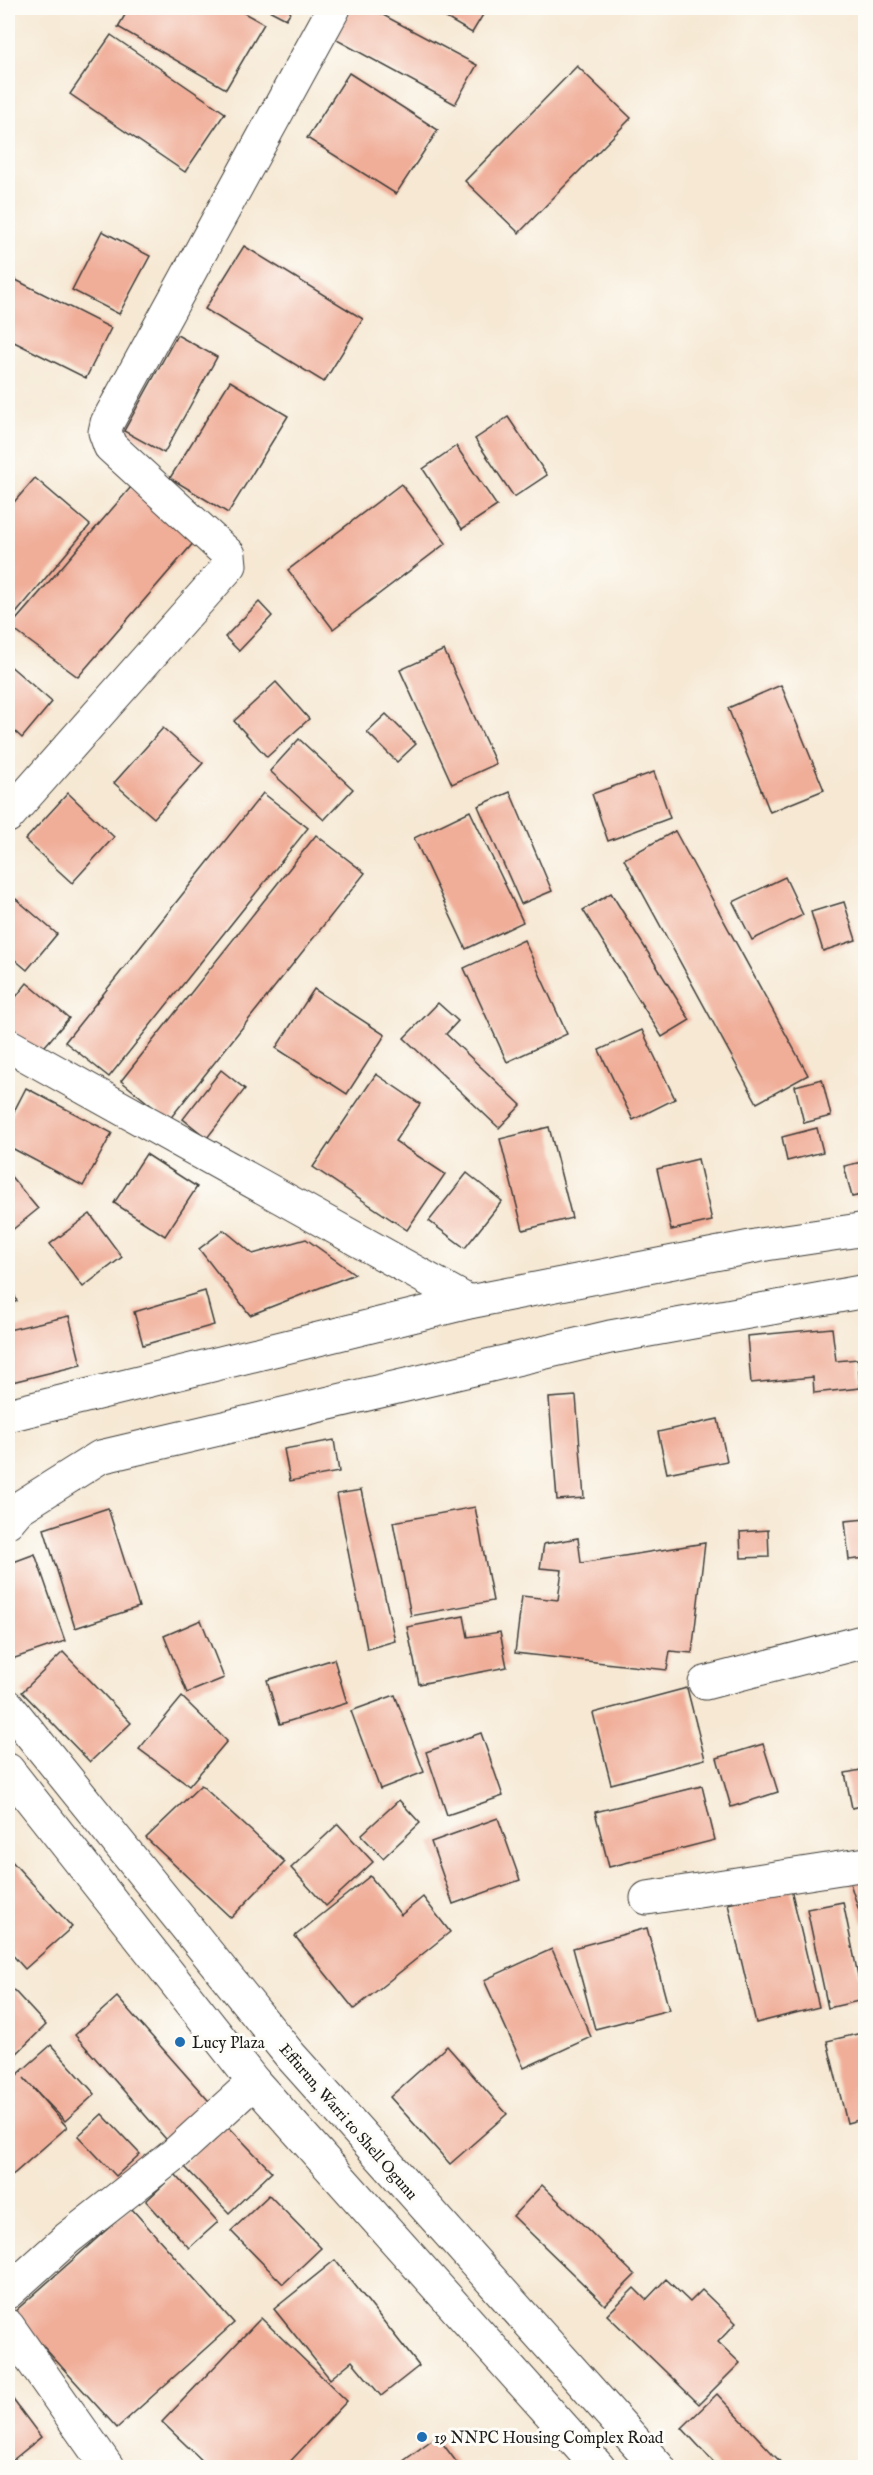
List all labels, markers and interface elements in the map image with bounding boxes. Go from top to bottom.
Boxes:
place label: Lucy Plaza [192,2034,265,2054]
marker: Lucy Plaza [173,2035,187,2049]
street label: Effurun, Warri to Shell Ogunu [274,2040,421,2205]
place label: 19 NNPC Housing Complex Road [434,2429,664,2449]
marker: 19 NNPC Housing Complex Road [415,2430,429,2444]

